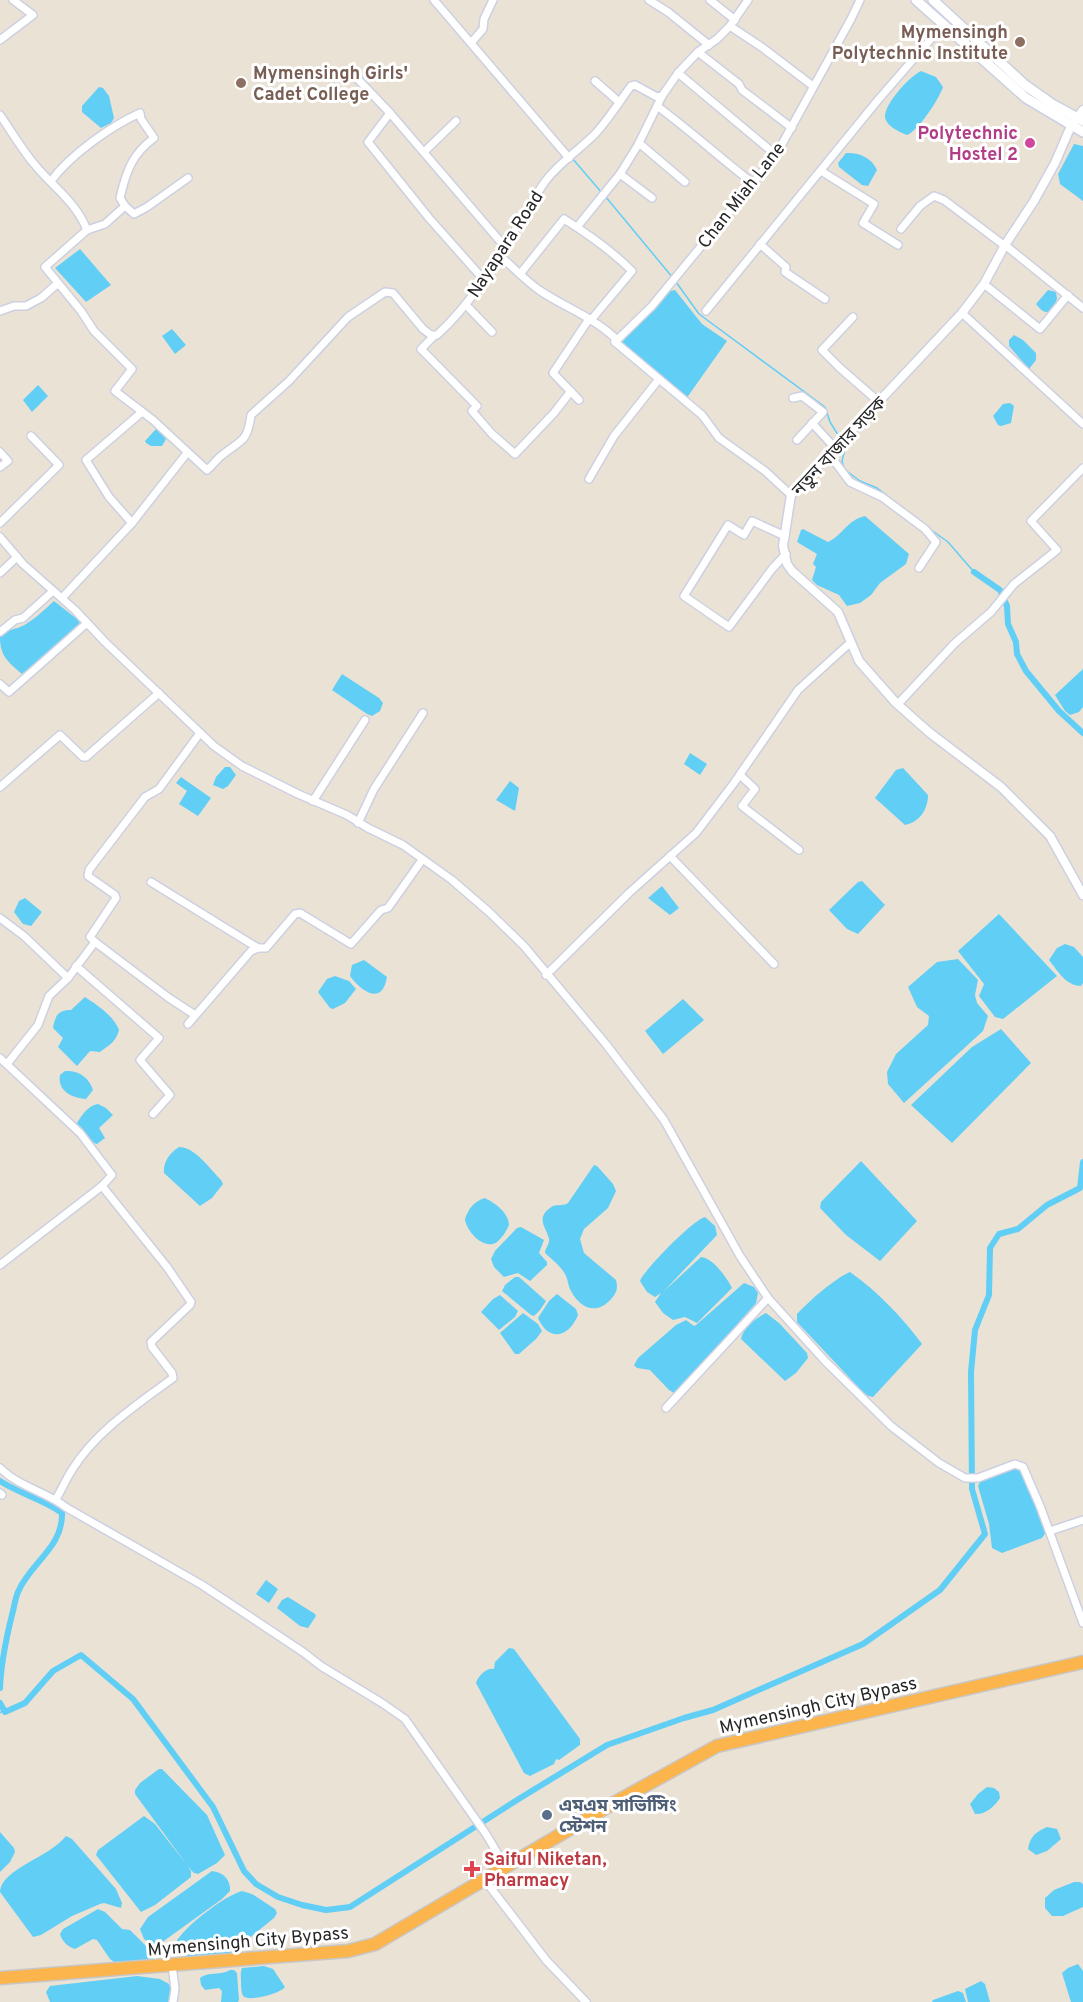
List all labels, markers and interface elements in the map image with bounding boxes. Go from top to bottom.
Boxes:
place label: Mymensingh Polytechnic Institute [832,22,1008,66]
marker: Mymensingh Polytechnic Institute [1013,35,1027,49]
place label: Mymensingh Girls' Cadet College [253,63,408,107]
marker: Mymensingh Girls' Cadet College [234,76,248,90]
place label: Polytechnic Hostel 2 [918,123,1018,167]
marker: Polytechnic Hostel 2 [1023,136,1037,150]
street label: Chan Miah Lane [694,138,791,254]
street label: Nayapara Road [463,187,549,303]
street label: নতুন বাজার সড়ক [787,392,892,502]
street label: Mymensingh City Bypass [717,1673,919,1740]
place label: এমএম সাভ‌িসি‌িং স্ট‌েশন [559,1795,677,1839]
marker: এমএম সাভ‌িসি‌িং স্ট‌েশন [540,1808,554,1822]
place label: Saiful Niketan, Pharmacy [484,1849,607,1893]
marker: Saiful Niketan, Pharmacy [465,1862,479,1876]
street label: Mymensingh City Bypass [147,1922,350,1963]

